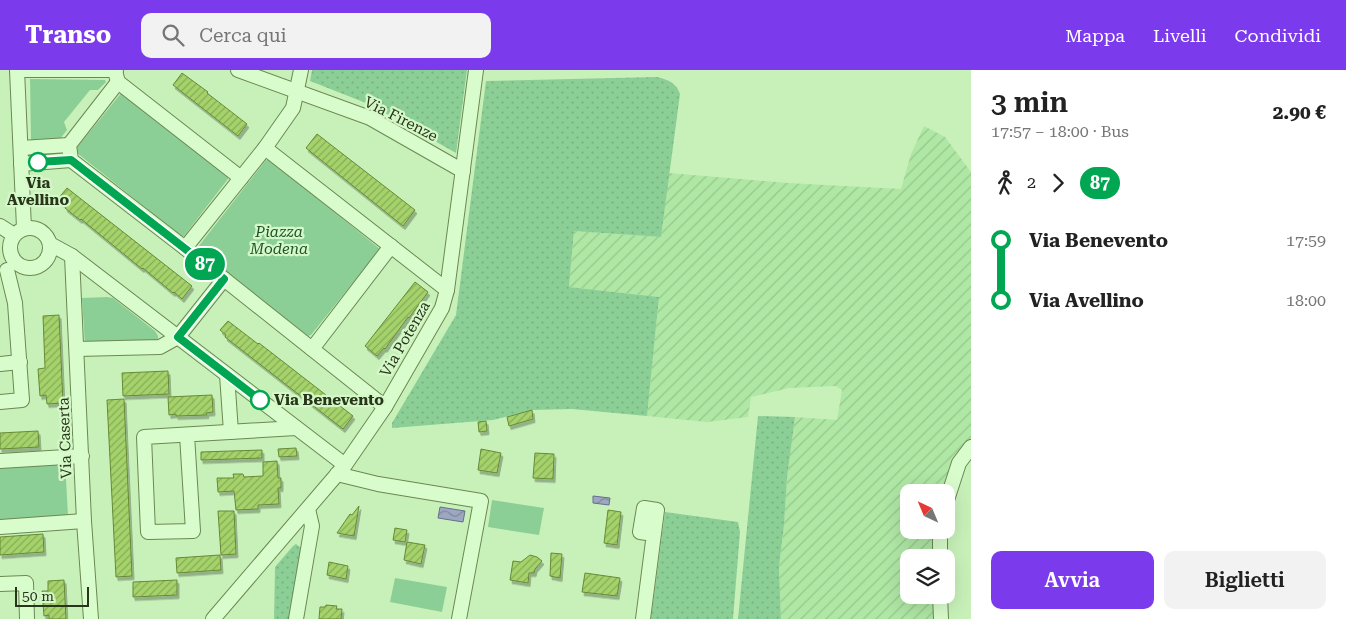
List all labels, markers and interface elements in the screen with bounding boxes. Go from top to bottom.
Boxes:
search box [141,13,491,58]
text: Transo [25,21,111,49]
icon: search [159,21,187,49]
text: Cerca qui [199,24,287,47]
text: Mappa [1065,25,1125,46]
text: Livelli [1153,25,1207,46]
text: Condividi [1235,25,1321,46]
text: 3 min [991,86,1068,119]
street label: Via Firenze [361,93,441,145]
text: 2.90 € [1273,101,1326,124]
text: 17:57 – 18:00 · Bus [991,122,1129,141]
marker: Via Avellino [28,152,48,172]
icon: walk [991,169,1019,197]
icon: forward [1044,169,1072,197]
text: 87 [1090,172,1110,193]
text: 2 [1027,173,1036,192]
place label: Via Avellino [7,174,69,209]
park label: Piazza Modena [249,223,308,258]
text: Via Benevento [1029,229,1168,252]
text: 17:59 [1286,231,1326,250]
line badge: 87 [182,248,228,280]
text: 87 [195,253,215,274]
text: Via Avellino [1029,289,1144,312]
text: 18:00 [1286,291,1326,310]
street label: Via Potenza [376,298,434,380]
marker: Via Benevento [250,390,270,410]
place label: Via Benevento [274,391,384,409]
street label: Via Caserta [55,397,75,479]
north arrow [900,484,955,539]
map controls [900,484,955,604]
button: layers [900,549,955,604]
button: Avvia [991,551,1154,609]
button: Biglietti [1164,551,1326,609]
scale bar [15,584,89,607]
text: 50 m [22,588,54,604]

